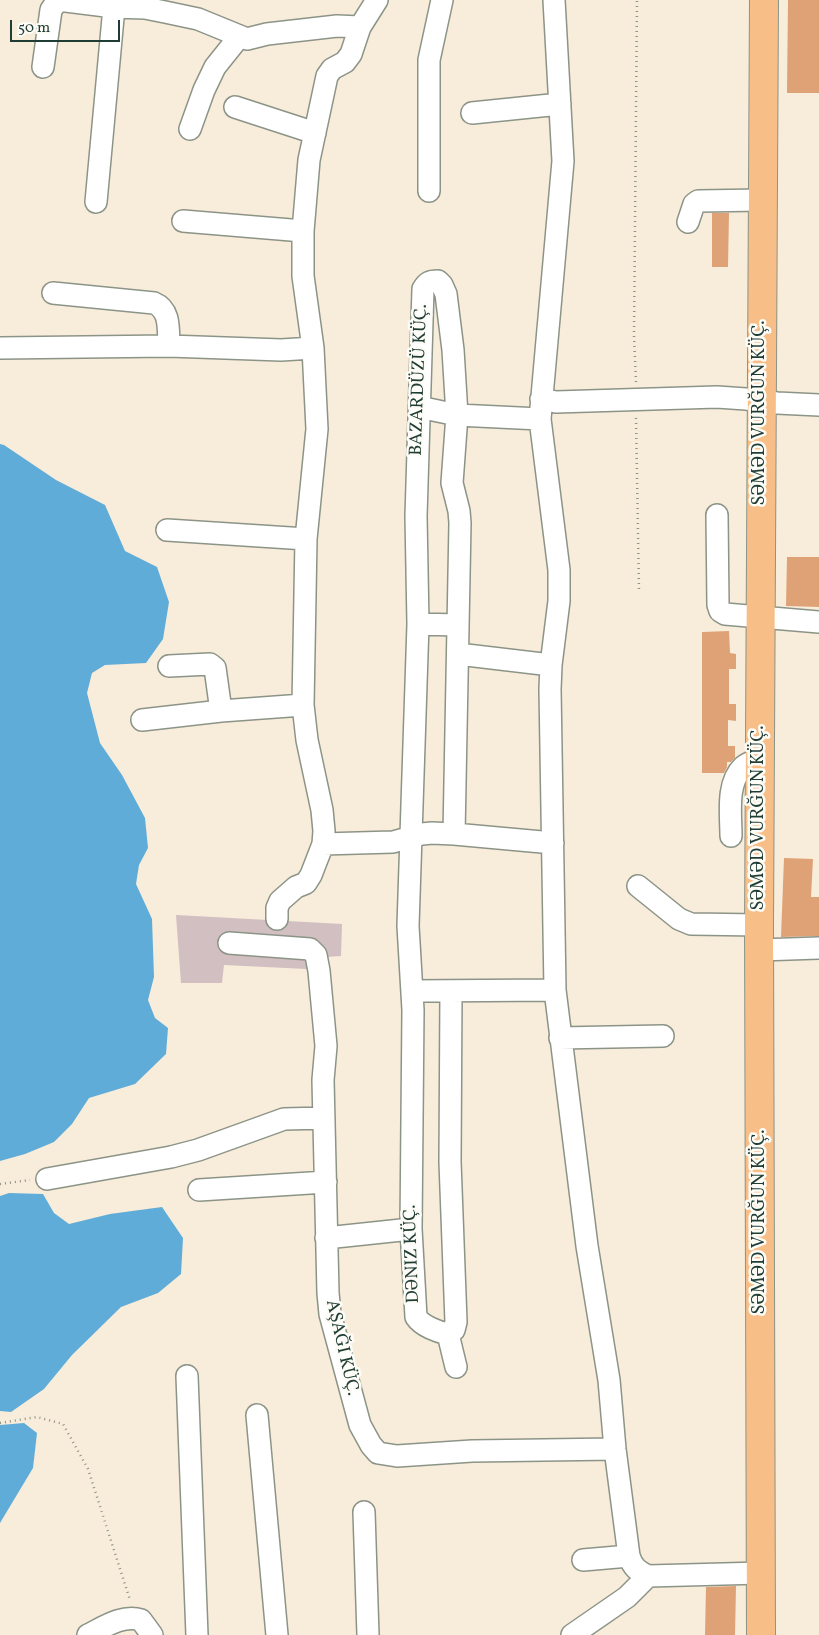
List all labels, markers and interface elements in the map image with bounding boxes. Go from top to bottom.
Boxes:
scale bar [12,10,122,42]
text: 50 m [18,18,50,39]
street label: BAZARDÜZÜ KÜÇ. [407,304,433,456]
street label: SƏMƏD VURĞUN KÜÇ. [750,320,772,506]
street label: SƏMƏD VURĞUN KÜÇ. [749,725,771,911]
street label: SƏMƏD VURĞUN KÜÇ. [750,1129,772,1315]
street label: DƏNIZ KÜÇ. [400,1204,426,1304]
street label: AŞAĞI KÜÇ. [319,1298,363,1398]

